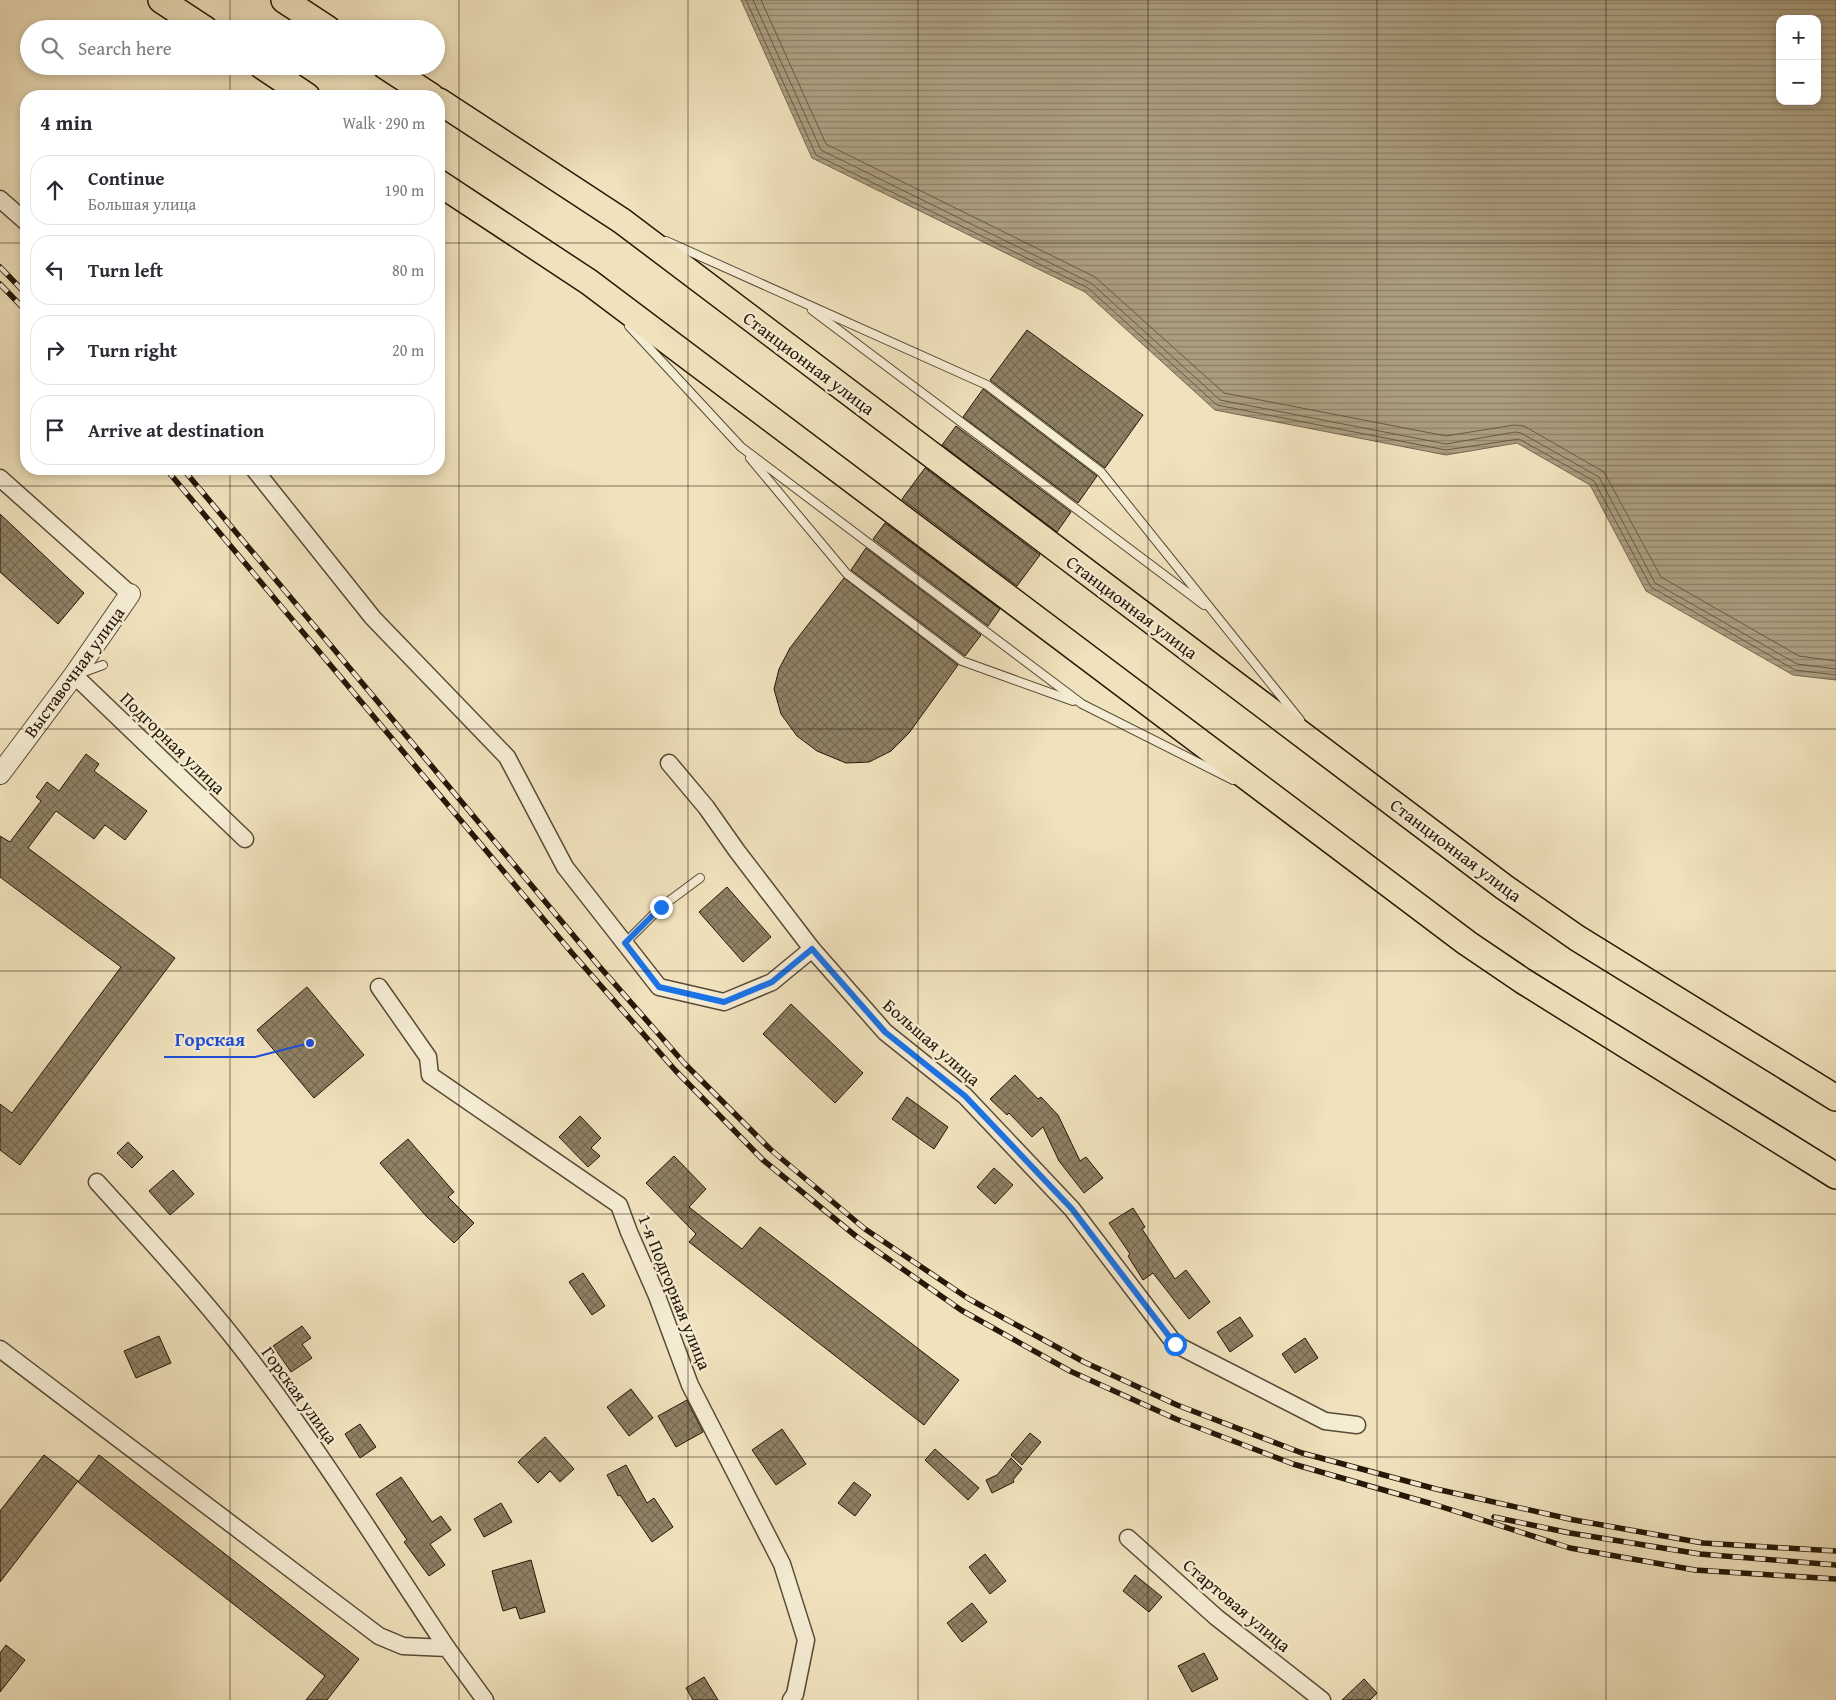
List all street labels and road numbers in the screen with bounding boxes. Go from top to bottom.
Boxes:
street label: Станционная улица [737,304,881,422]
street label: Станционная улица [1060,548,1204,666]
street label: Выставочная улица [17,600,131,743]
street label: Подгорная улица [114,685,232,801]
street label: Станционная улица [1384,791,1528,909]
street label: Большая улица [877,992,987,1092]
street label: 1-я Подгорная улица [631,1210,719,1374]
street label: Горская улица [255,1340,345,1450]
street label: Стартовая улица [1177,1552,1297,1659]

